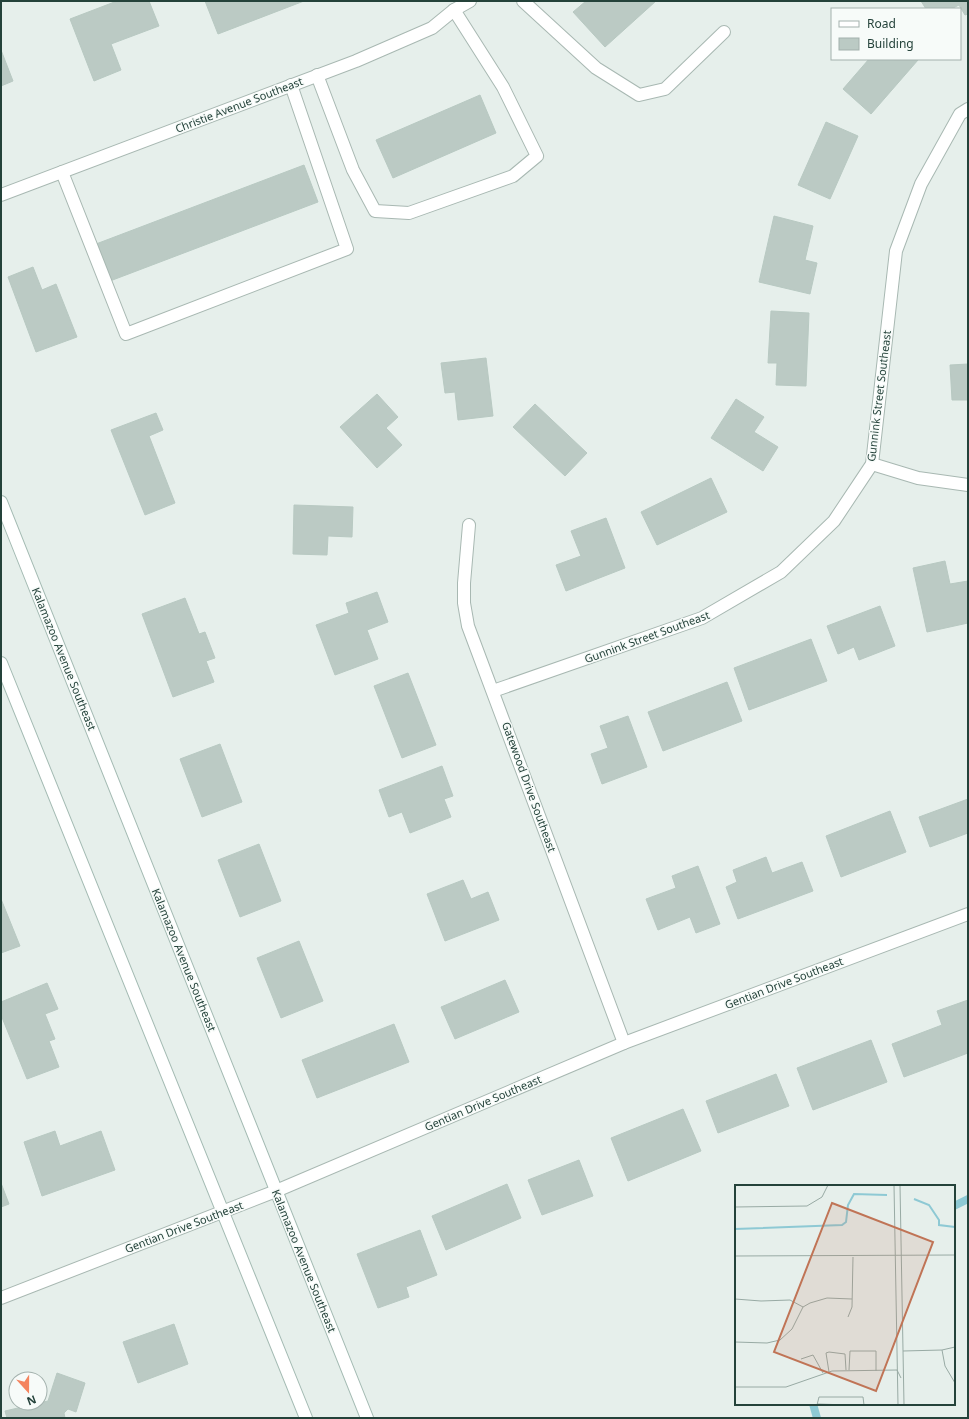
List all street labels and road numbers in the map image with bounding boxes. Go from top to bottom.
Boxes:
street label: Christie Avenue Southeast [173,73,305,136]
street label: Gunnink Street Southeast [863,329,894,462]
street label: Kalamazoo Avenue Southeast [29,585,100,733]
street label: Gunnink Street Southeast [582,607,712,666]
street label: Gatewood Drive Southeast [499,720,560,854]
street label: Kalamazoo Avenue Southeast [149,886,220,1034]
street label: Gentian Drive Southeast [723,953,845,1012]
street label: Gentian Drive Southeast [422,1071,544,1134]
street label: Kalamazoo Avenue Southeast [269,1187,340,1335]
street label: Gentian Drive Southeast [123,1197,245,1256]

